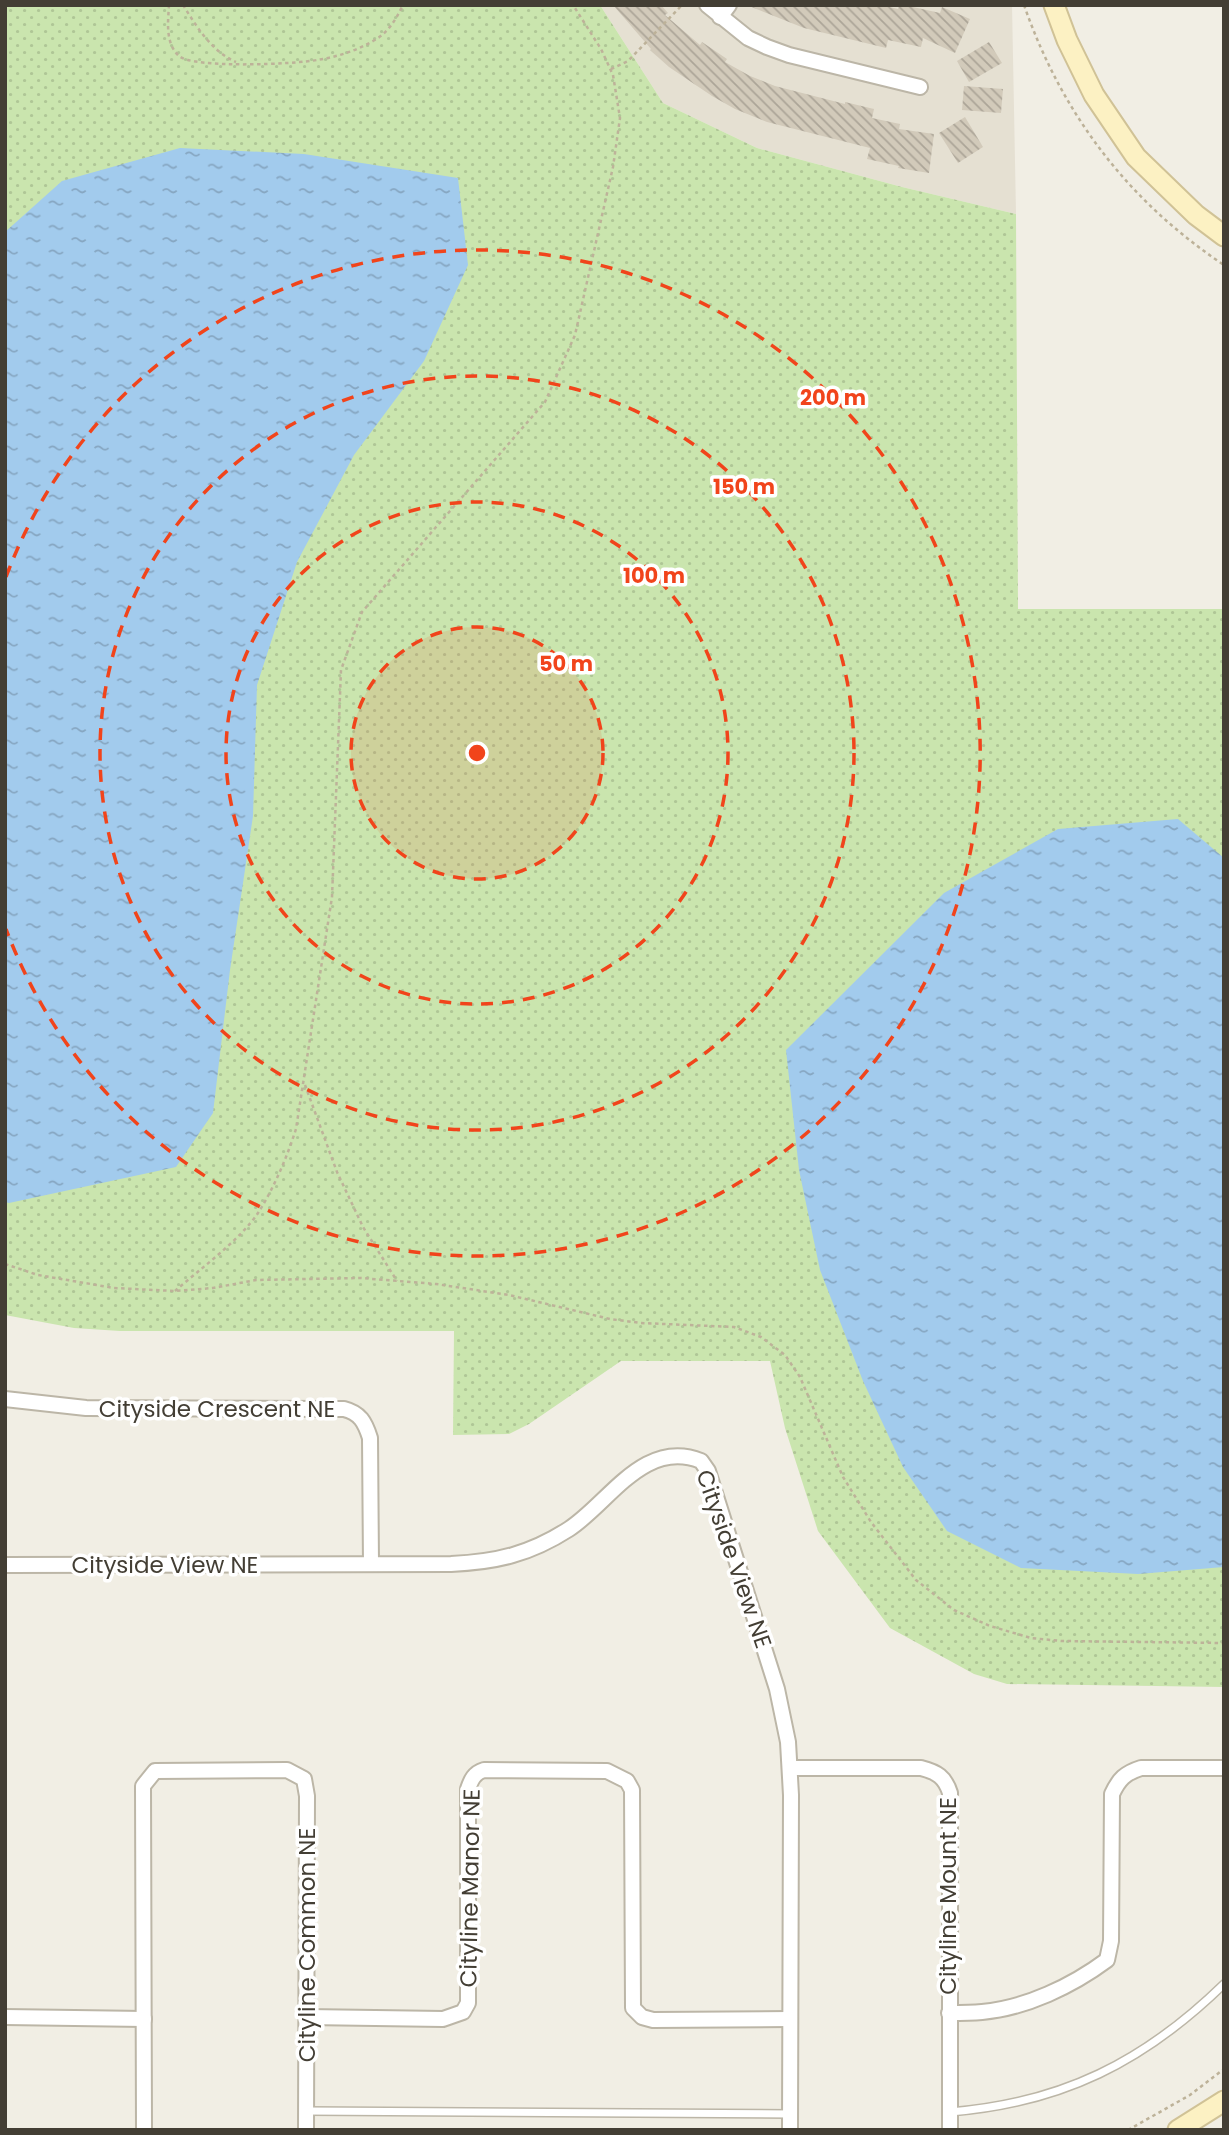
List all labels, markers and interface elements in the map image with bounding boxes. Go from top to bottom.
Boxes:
text: 200 m [800,383,866,412]
text: 150 m [713,472,775,501]
text: 100 m [623,561,685,590]
text: 50 m [539,649,593,678]
centre of rings [465,741,489,765]
street label: Cityside Crescent NE [99,1393,335,1425]
street label: Cityside View NE [688,1465,780,1653]
street label: Cityside View NE [72,1549,258,1581]
street label: Cityline Manor NE [452,1788,488,1988]
street label: Cityline Mount NE [932,1797,964,1995]
street label: Cityline Common NE [291,1828,323,2062]

